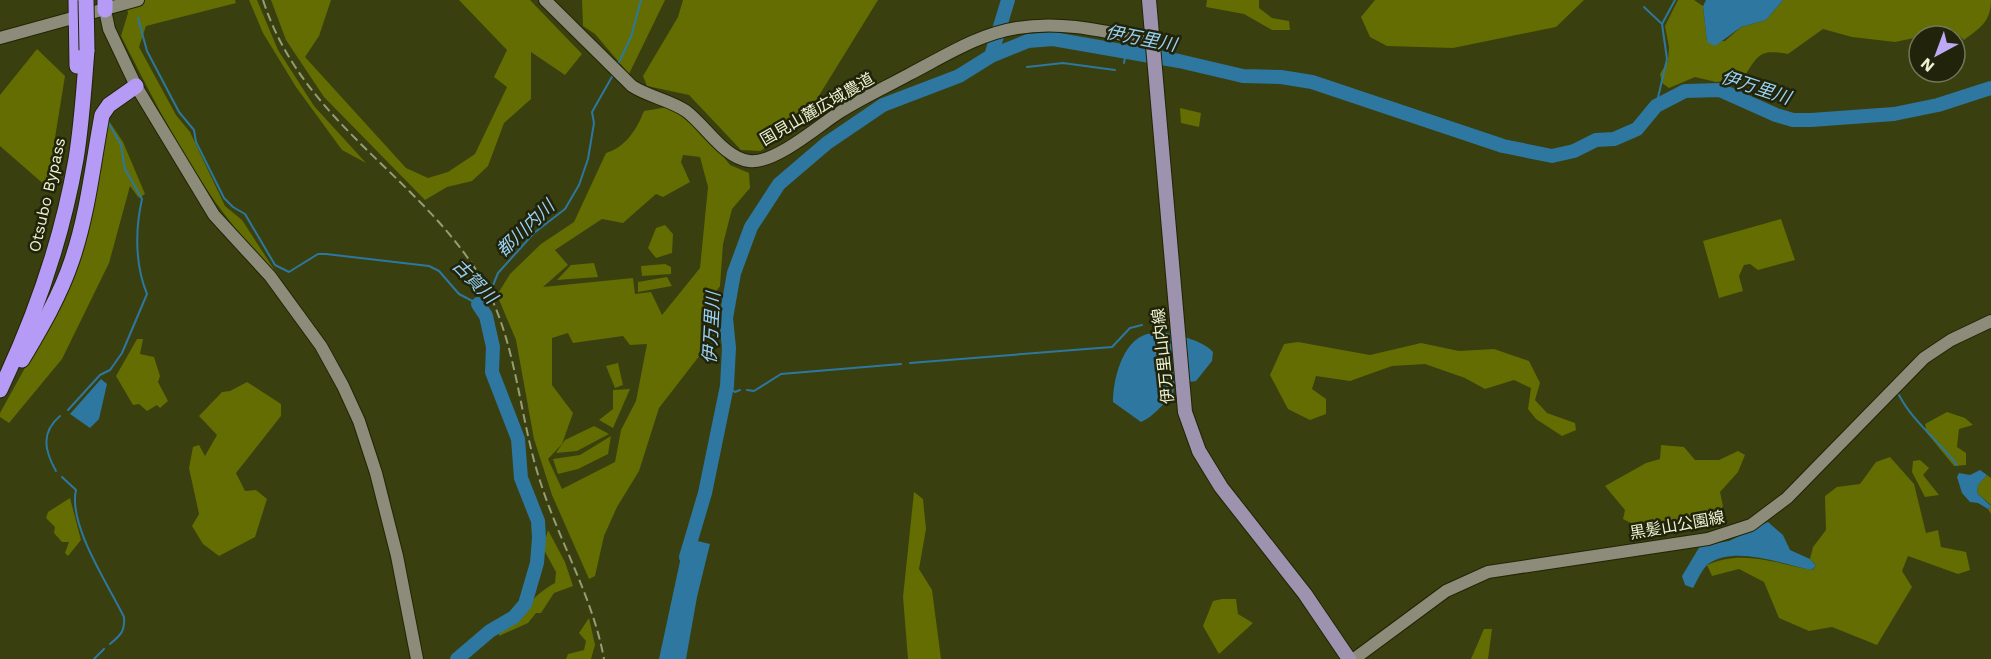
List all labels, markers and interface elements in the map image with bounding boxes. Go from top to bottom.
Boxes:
water label: 伊万里川 [1104,21,1180,56]
north arrow [1907,24,1967,84]
text: N [1917,54,1938,76]
water label: 伊万里川 [1719,66,1795,109]
street label: 国見山麓広域農道 [757,69,877,149]
street label: Otsubo Bypass [25,136,69,254]
water label: 都川内川 [492,194,560,261]
water label: 古賀川 [448,254,503,309]
water label: 伊万里川 [699,290,723,365]
street label: 伊万里山内線 [1149,307,1177,405]
street label: 黒髪山公園線 [1628,507,1726,543]

